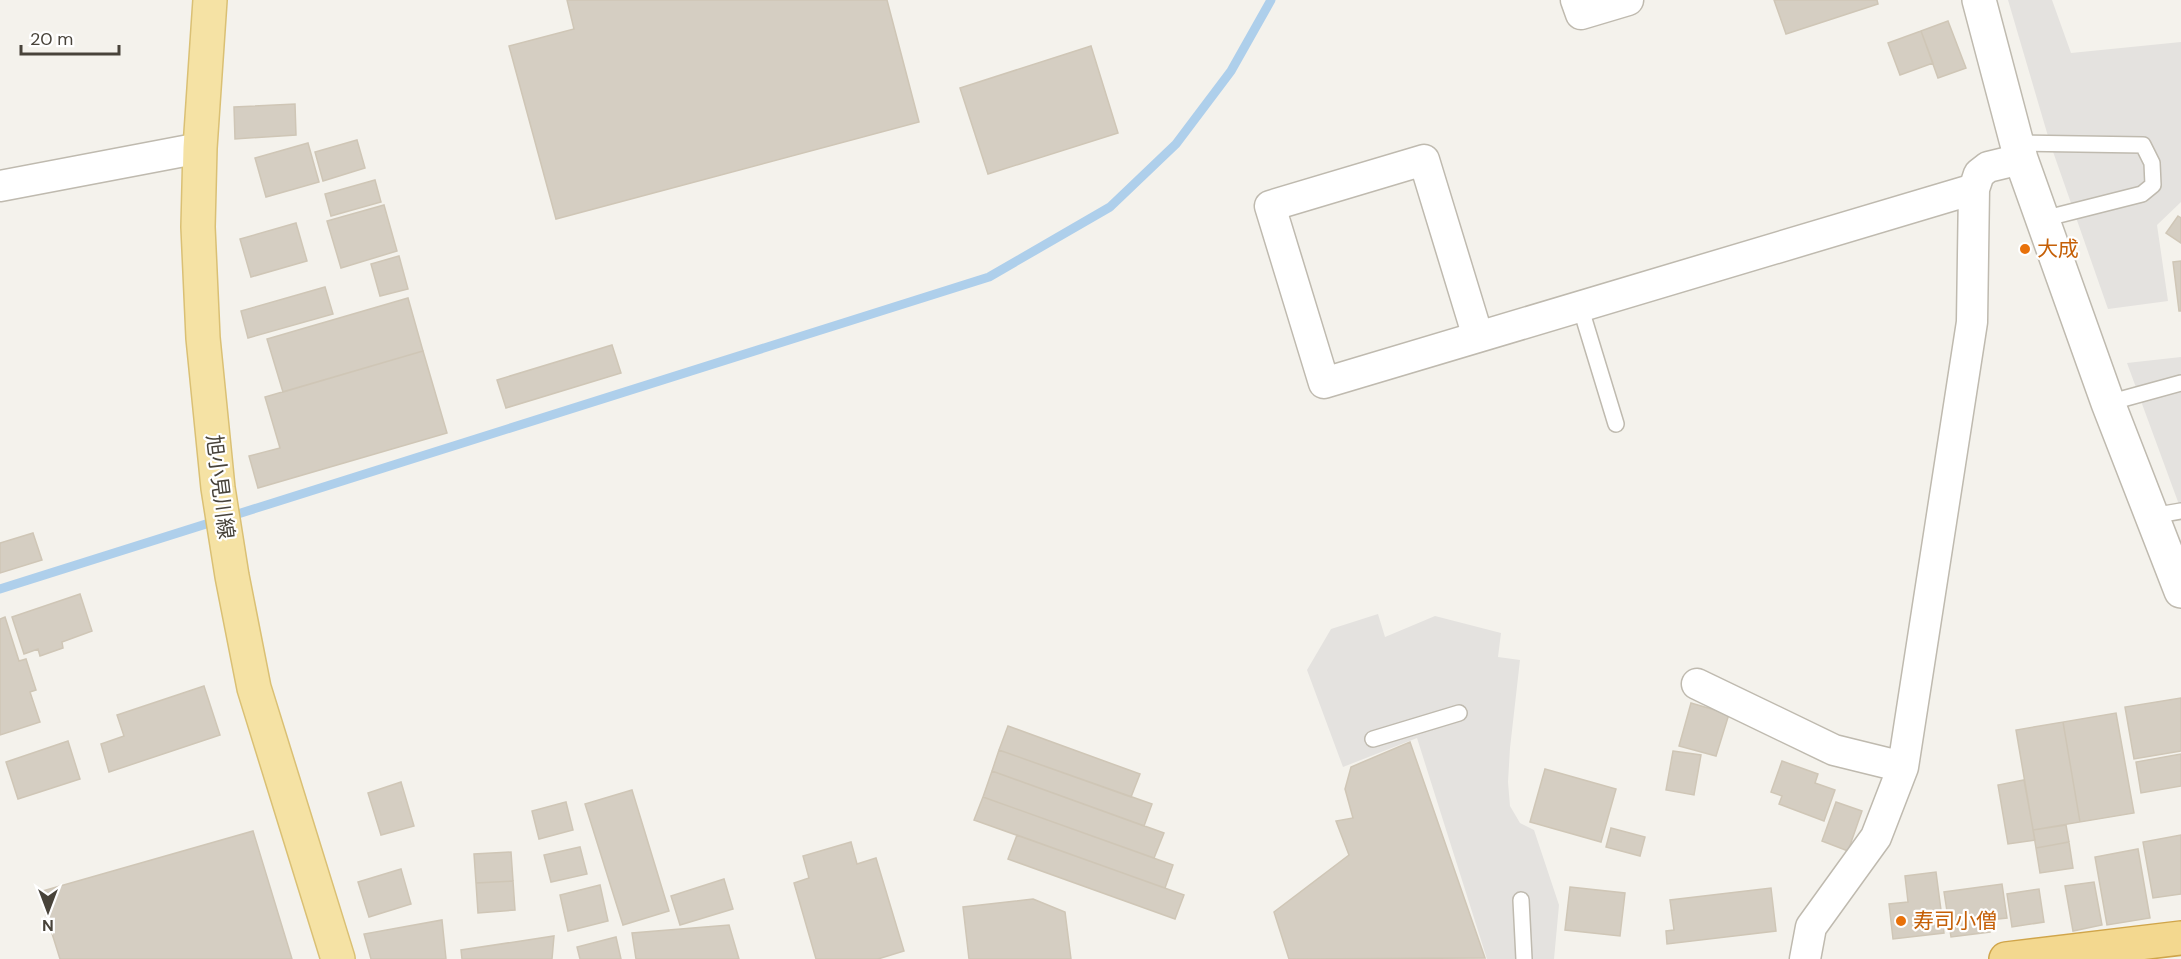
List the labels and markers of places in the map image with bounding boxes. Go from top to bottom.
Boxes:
place label: 大成 [2037,235,2079,263]
marker: 大成 [2018,242,2032,256]
place label: 寿司小僧 [1913,907,1997,935]
marker: 寿司小僧 [1894,914,1908,928]

